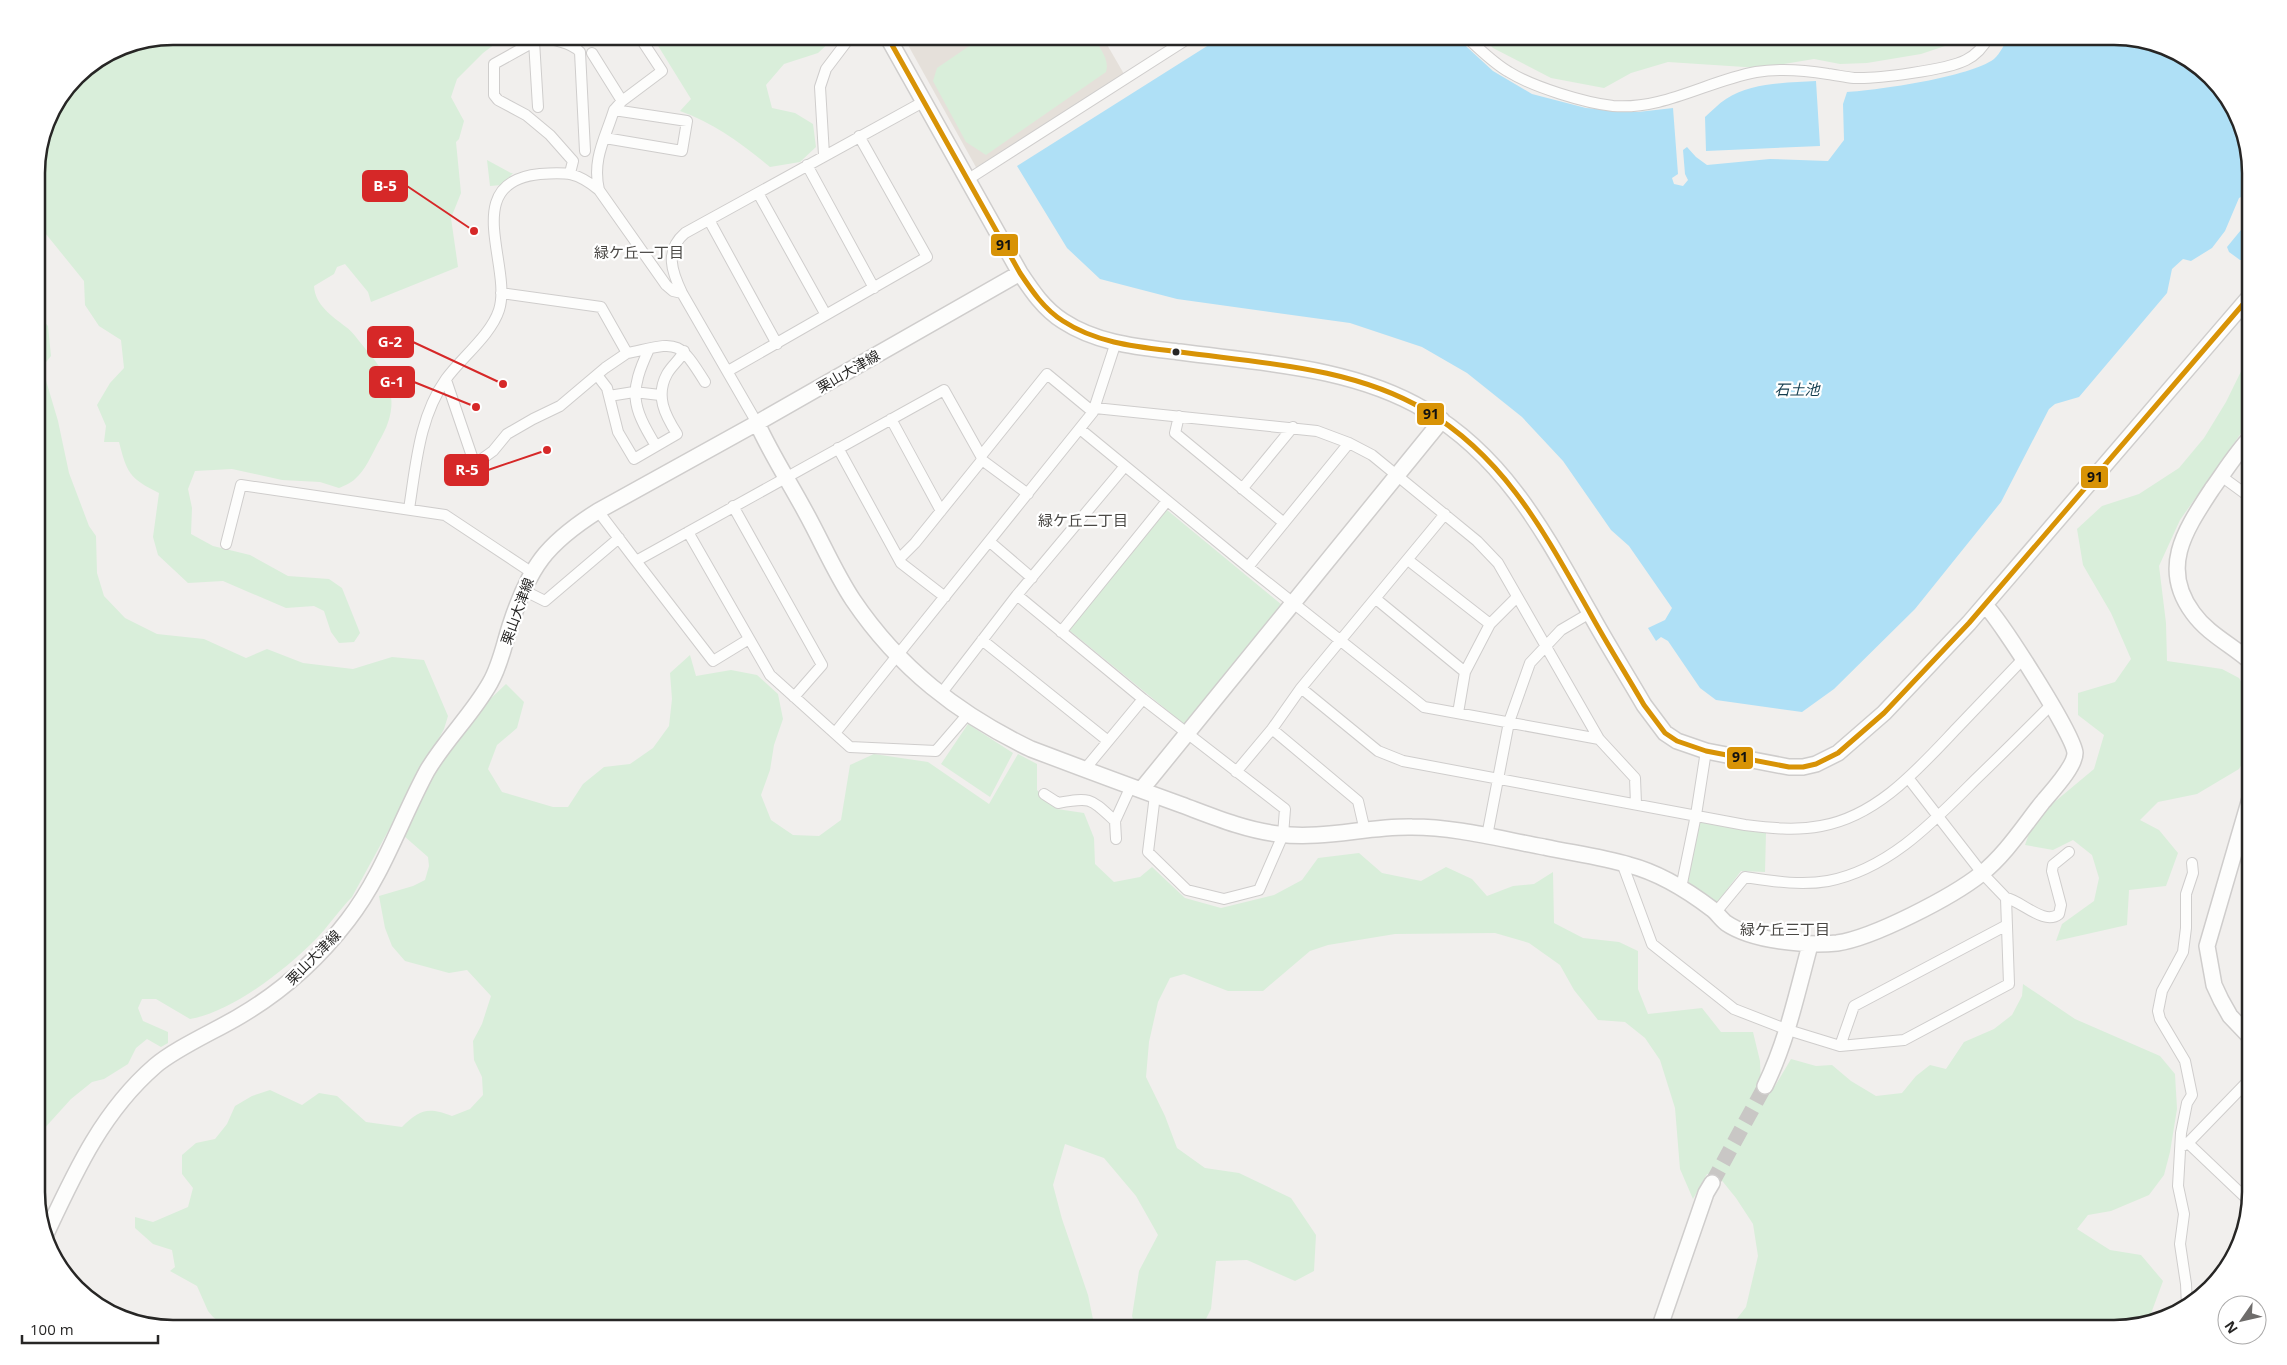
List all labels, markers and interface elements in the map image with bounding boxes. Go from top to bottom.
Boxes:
callout: B-5 [363,171,407,201]
text: B-5 [373,175,397,195]
line badge: 91 [990,233,1019,257]
text: 91 [996,235,1012,254]
district label: 緑ケ丘一丁目 [594,242,684,262]
callout: G-2 [368,327,413,357]
text: G-2 [378,331,403,351]
street label: 栗山大津線 [813,345,883,397]
unlabelled marker [1171,347,1181,357]
callout: G-1 [370,367,414,397]
text: G-1 [380,371,404,391]
water label: 石土池 [1774,379,1821,399]
line badge: 91 [1416,402,1445,426]
text: 91 [1423,404,1439,423]
callout: R-5 [445,455,488,485]
text: R-5 [455,459,479,479]
line badge: 91 [2080,465,2109,489]
text: 91 [2087,467,2103,486]
district label: 緑ケ丘二丁目 [1038,510,1128,530]
street label: 栗山大津線 [496,575,538,647]
line badge: 91 [1726,746,1754,770]
text: 91 [1732,747,1748,766]
district label: 緑ケ丘三丁目 [1740,919,1830,939]
street label: 栗山大津線 [282,926,344,988]
north arrow [2217,1295,2267,1345]
scale bar [22,1312,159,1344]
text: N [2220,1318,2242,1338]
text: 100 m [30,1319,74,1339]

